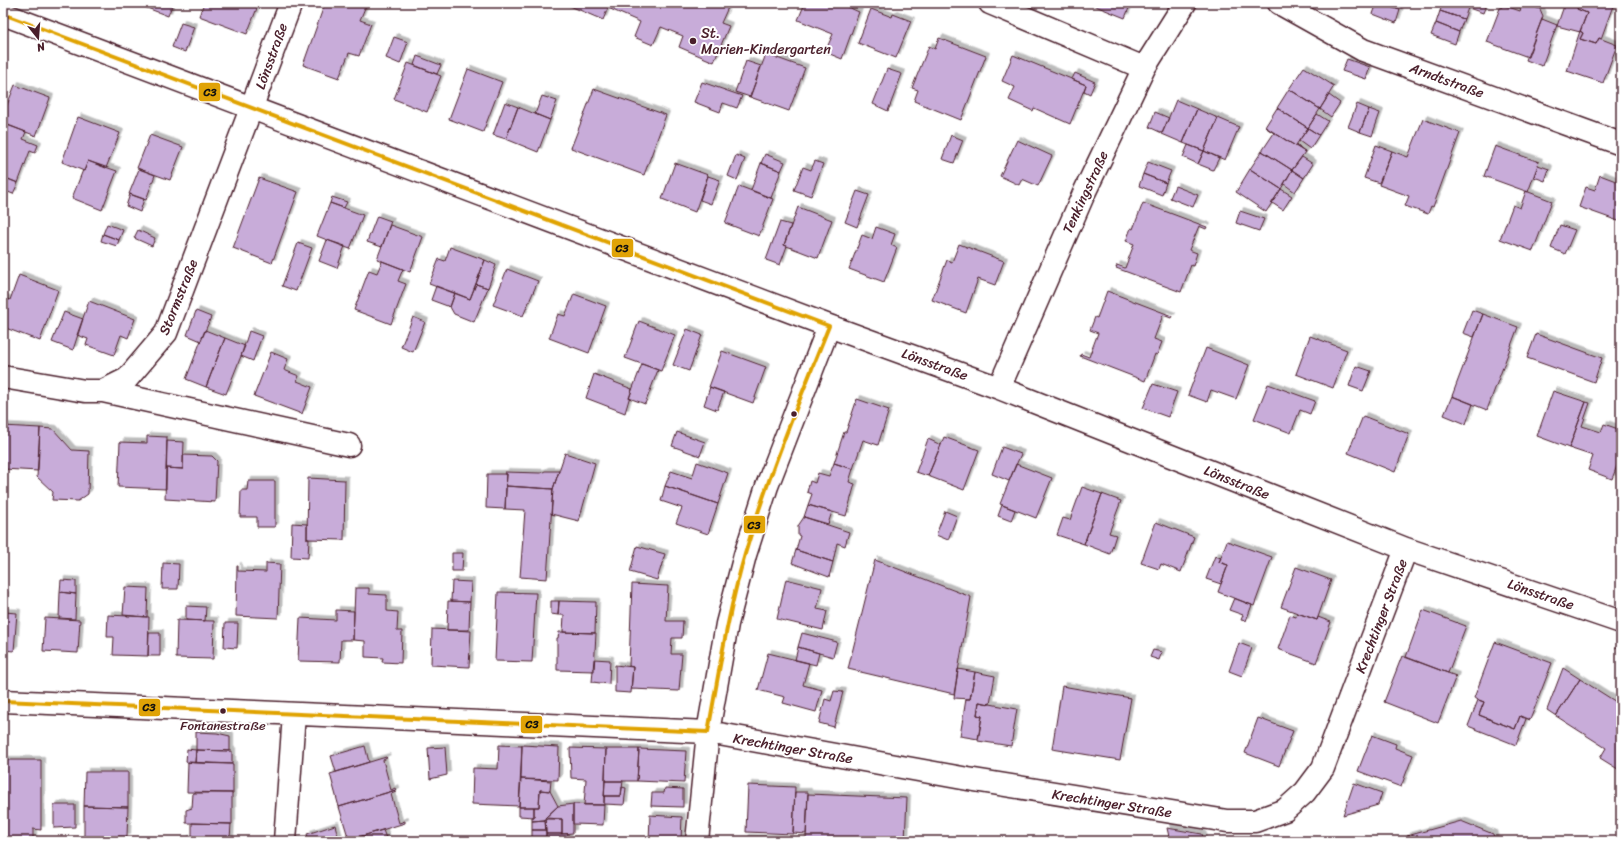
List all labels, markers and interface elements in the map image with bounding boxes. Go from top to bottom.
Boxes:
north arrow [18,18,58,58]
street label: Lönsstraße [248,19,295,93]
place label: St. Marien-Kindergarten [701,21,831,62]
marker: St. Marien-Kindergarten [688,36,698,46]
text: N [34,37,48,57]
street label: Arndtstraße [1405,55,1488,105]
line badge: C3 [198,82,221,102]
text: C3 [203,83,217,102]
street label: Tenkingstraße [1055,147,1116,238]
line badge: C3 [611,238,634,258]
text: C3 [615,239,629,258]
street label: Stormstraße [152,255,205,339]
street label: Lönsstraße [898,341,972,388]
unlabelled marker [789,409,799,419]
street label: Lönsstraße [1200,458,1274,507]
line badge: C3 [743,515,766,534]
text: C3 [747,516,761,535]
street label: Krechtinger Straße [1348,555,1415,677]
street label: Lönsstraße [1504,571,1578,618]
line badge: C3 [138,698,161,717]
text: C3 [142,698,156,717]
marker: Fontanestraße [218,706,228,716]
place label: Fontanestraße [180,714,266,737]
line badge: C3 [520,715,543,734]
text: C3 [525,715,539,734]
street label: Krechtinger Straße [731,726,855,771]
street label: Krechtinger Straße [1050,782,1174,825]

